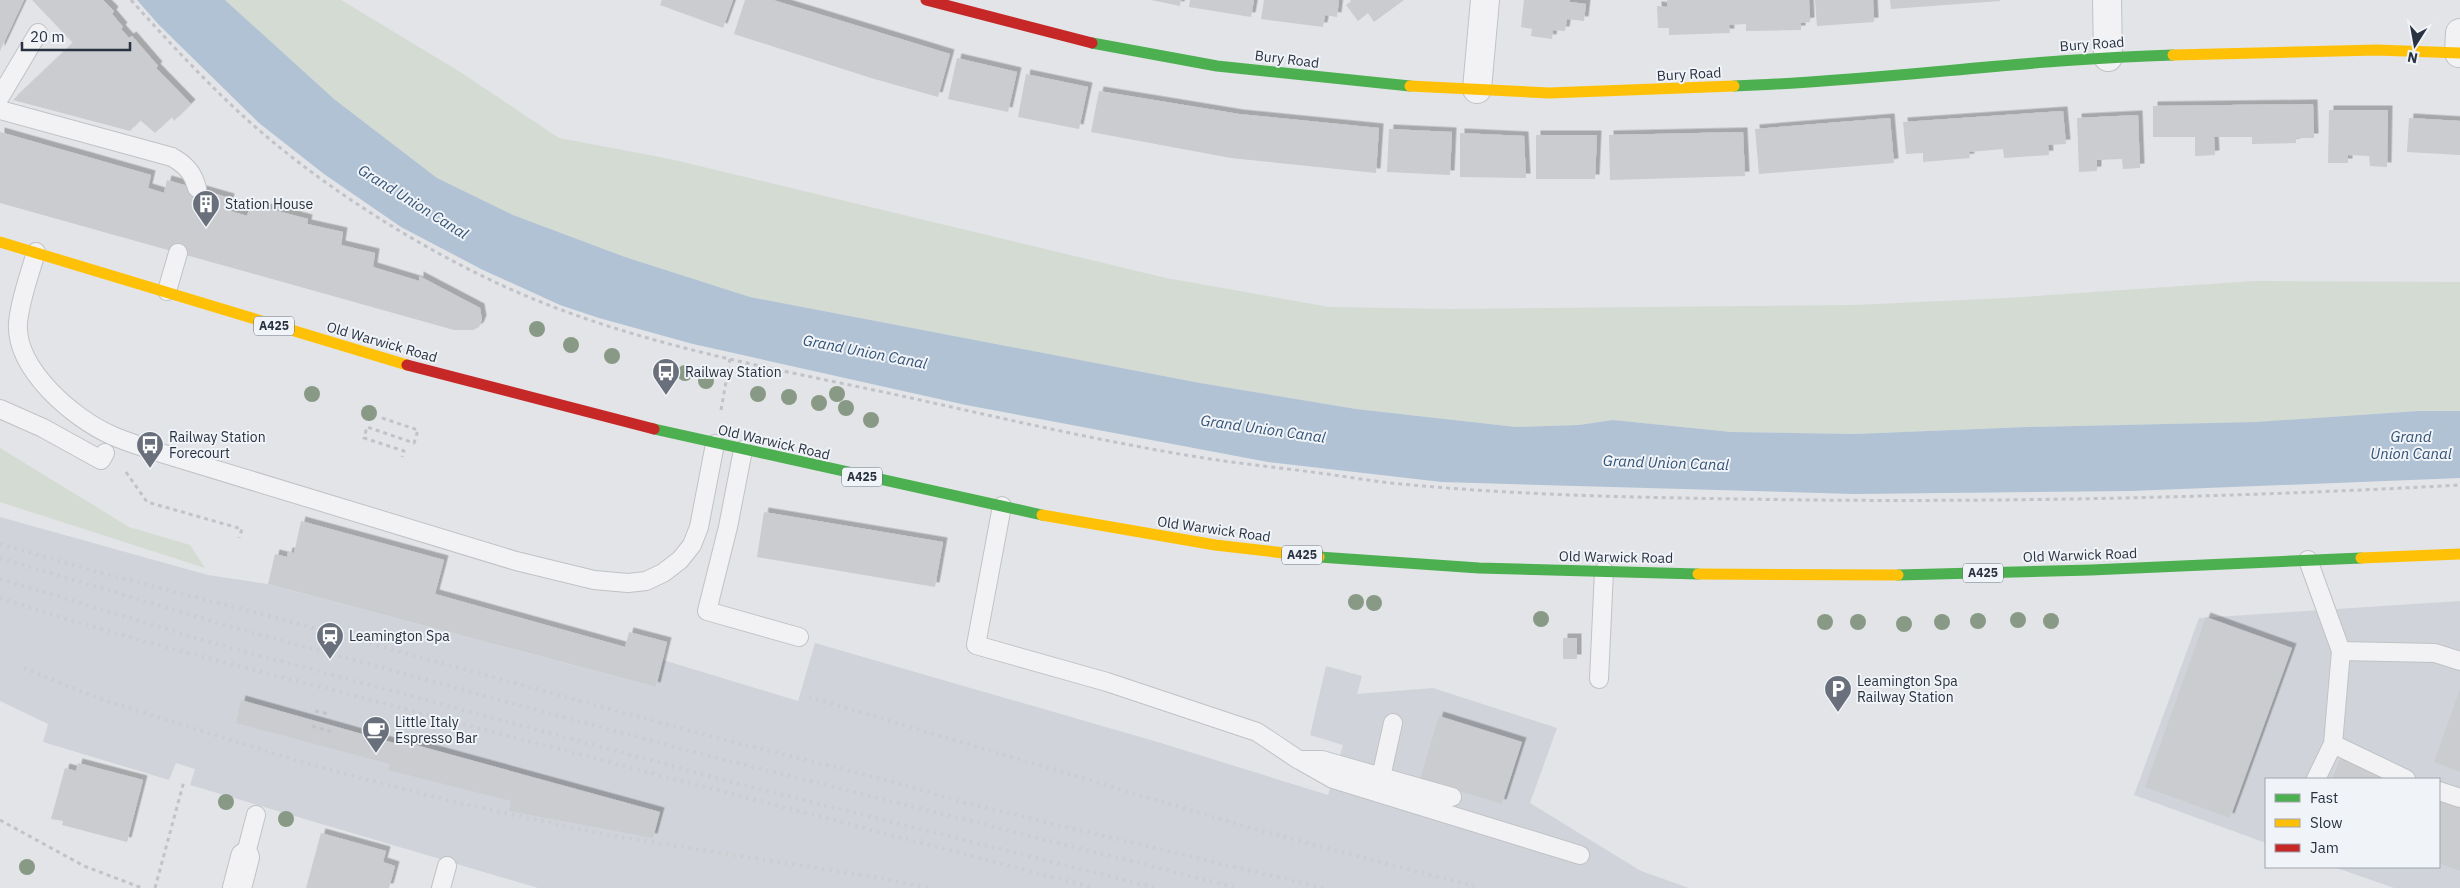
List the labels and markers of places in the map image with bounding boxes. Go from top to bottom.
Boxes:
building icon: Station House [191,189,221,228]
place label: Station House [225,195,314,213]
bus stop icon: Railway Station [651,357,681,396]
place label: Railway Station [685,363,782,381]
place label: Railway Station Forecourt [169,428,266,462]
bus stop icon: Railway Station Forecourt [135,430,165,469]
station icon: Leamington Spa [315,621,345,660]
place label: Leamington Spa [349,627,450,645]
place label: Leamington Spa Railway Station [1857,672,1958,706]
parking icon: Leamington Spa Railway Station [1823,674,1853,713]
place label: Little Italy Espresso Bar [395,713,477,747]
cafe icon: Little Italy Espresso Bar [361,715,391,754]

